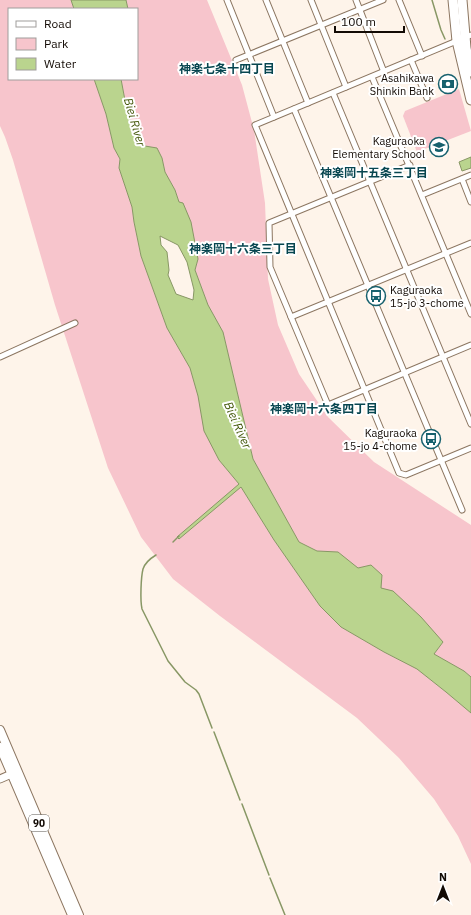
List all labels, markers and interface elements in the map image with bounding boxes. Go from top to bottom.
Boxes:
legend [8,8,138,80]
scale bar [335,8,404,34]
text: 100 m [341,14,376,29]
text: Road [44,16,72,31]
text: Park [44,36,69,51]
text: Water [44,56,77,71]
district label: 神楽七条十四丁目 [179,61,275,76]
place label: Asahikawa Shinkin Bank [370,71,434,98]
bank icon: Asahikawa Shinkin Bank [437,73,459,95]
water label: Biei River [121,96,149,149]
place label: Kaguraoka Elementary School [332,134,425,161]
school or university icon: Kaguraoka Elementary School [428,136,450,158]
district label: 神楽岡十五条三丁目 [320,165,428,180]
district label: 神楽岡十六条三丁目 [189,241,297,256]
place label: Kaguraoka 15-jo 3-chome [390,283,464,310]
bus stop icon: Kaguraoka 15-jo 3-chome [365,285,387,307]
water label: Biei River [221,399,255,451]
district label: 神楽岡十六条四丁目 [270,401,378,416]
place label: Kaguraoka 15-jo 4-chome [343,426,417,453]
bus stop icon: Kaguraoka 15-jo 4-chome [420,428,442,450]
road number: 90 [29,815,49,831]
north arrow [423,867,463,907]
text: N [439,870,447,884]

